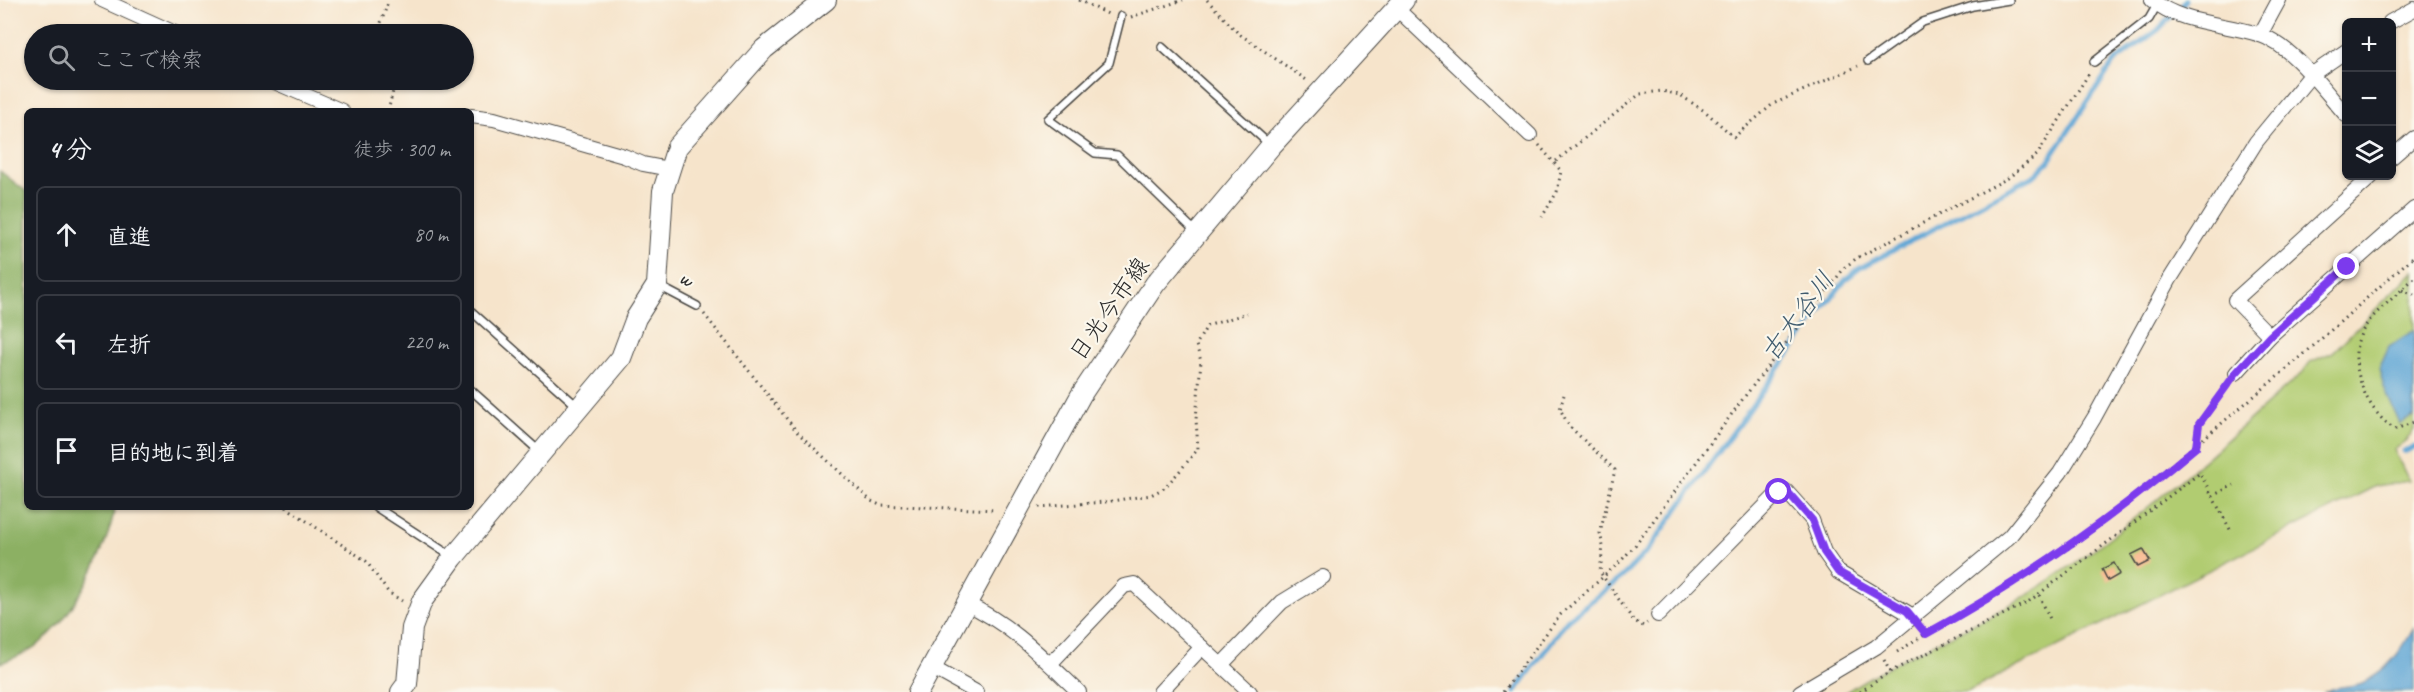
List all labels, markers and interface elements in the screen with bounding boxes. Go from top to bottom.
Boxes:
map controls [2342,18,2396,180]
button: + [2342,18,2396,72]
search box [24,24,474,90]
icon: search [45,41,78,74]
text: ここで検索 [93,46,203,74]
button: − [2342,72,2396,126]
button: layers [2342,126,2396,180]
text: 4 分 [48,133,92,166]
text: 徒歩 · 300 m [354,137,450,162]
icon: ahead [50,218,83,251]
text: 80 m [414,222,448,247]
text: 直進 [107,223,151,251]
street label: 日光今市線 [1062,251,1156,367]
route end [2333,253,2359,279]
street label: w [673,262,700,295]
water label: 古大谷川 [1753,265,1842,368]
icon: left [50,326,83,359]
text: 220 m [405,330,448,355]
text: 左折 [107,331,151,359]
icon: arrive [50,434,83,467]
text: 目的地に到着 [107,439,239,467]
route start [1765,478,1791,504]

